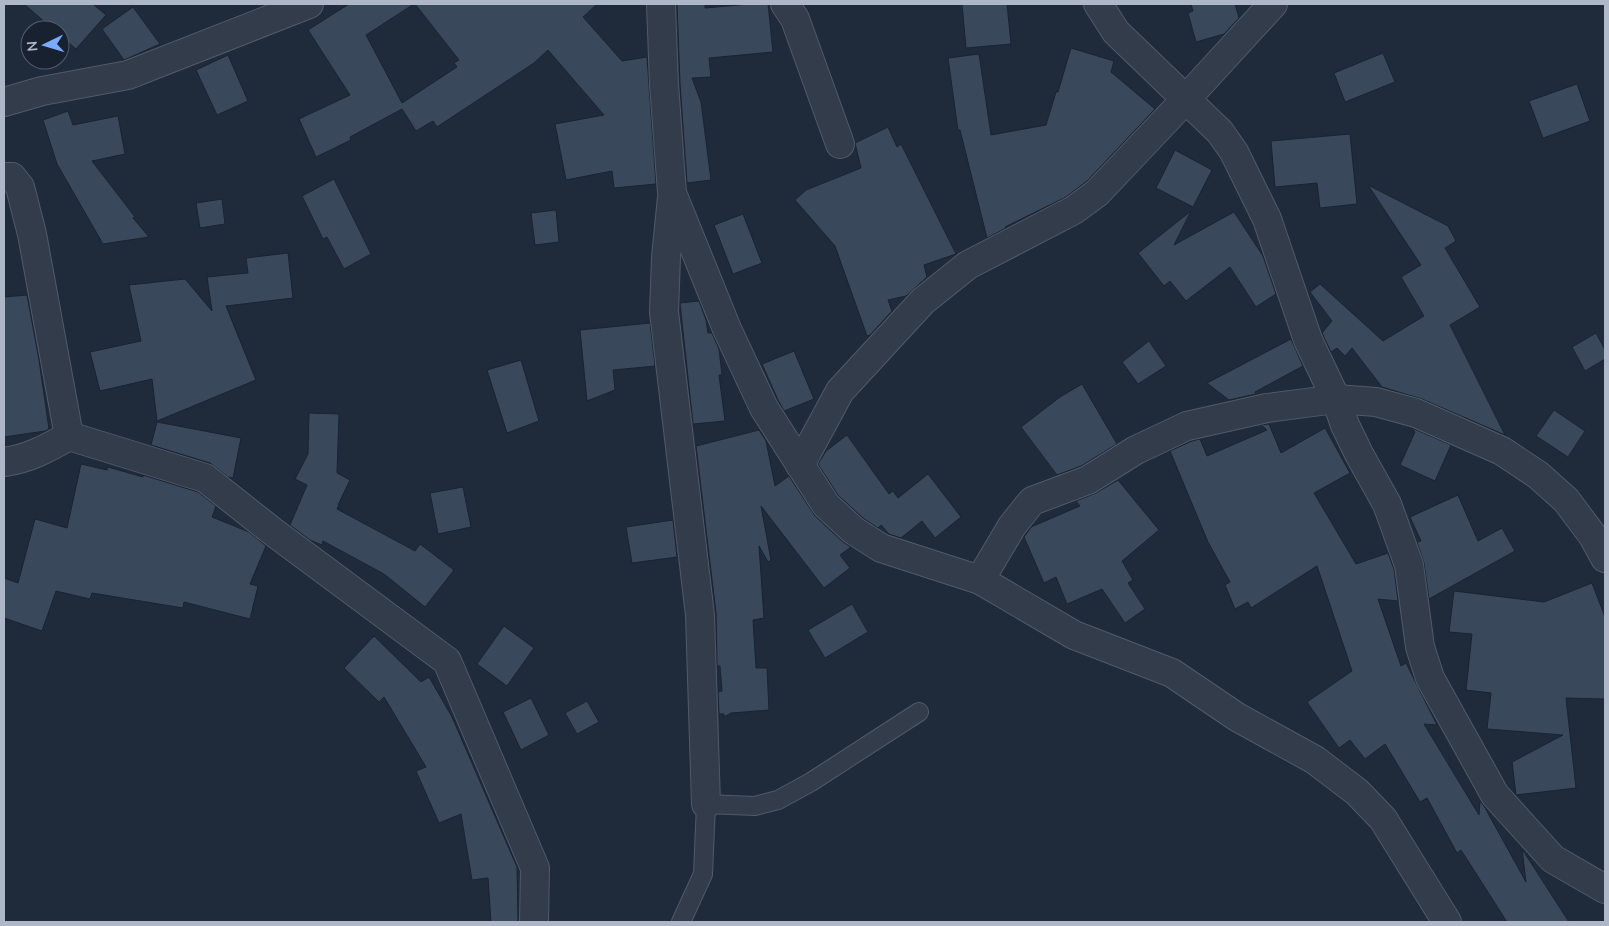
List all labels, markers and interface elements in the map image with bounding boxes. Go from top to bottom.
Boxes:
north arrow [20,20,70,70]
text: N [23,40,42,52]

